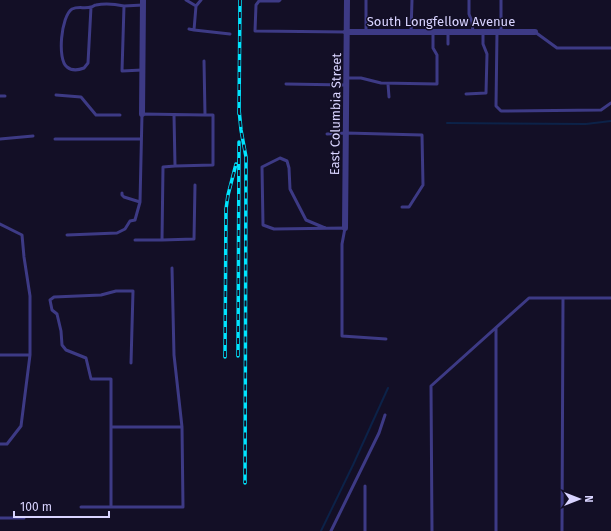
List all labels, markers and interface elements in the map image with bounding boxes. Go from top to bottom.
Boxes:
street label: South Longfellow Avenue [367,14,515,29]
street label: East Columbia Street [327,52,344,175]
north arrow [559,479,599,519]
scale bar [14,493,109,519]
text: N [582,495,595,503]
text: 100 m [20,500,52,514]

